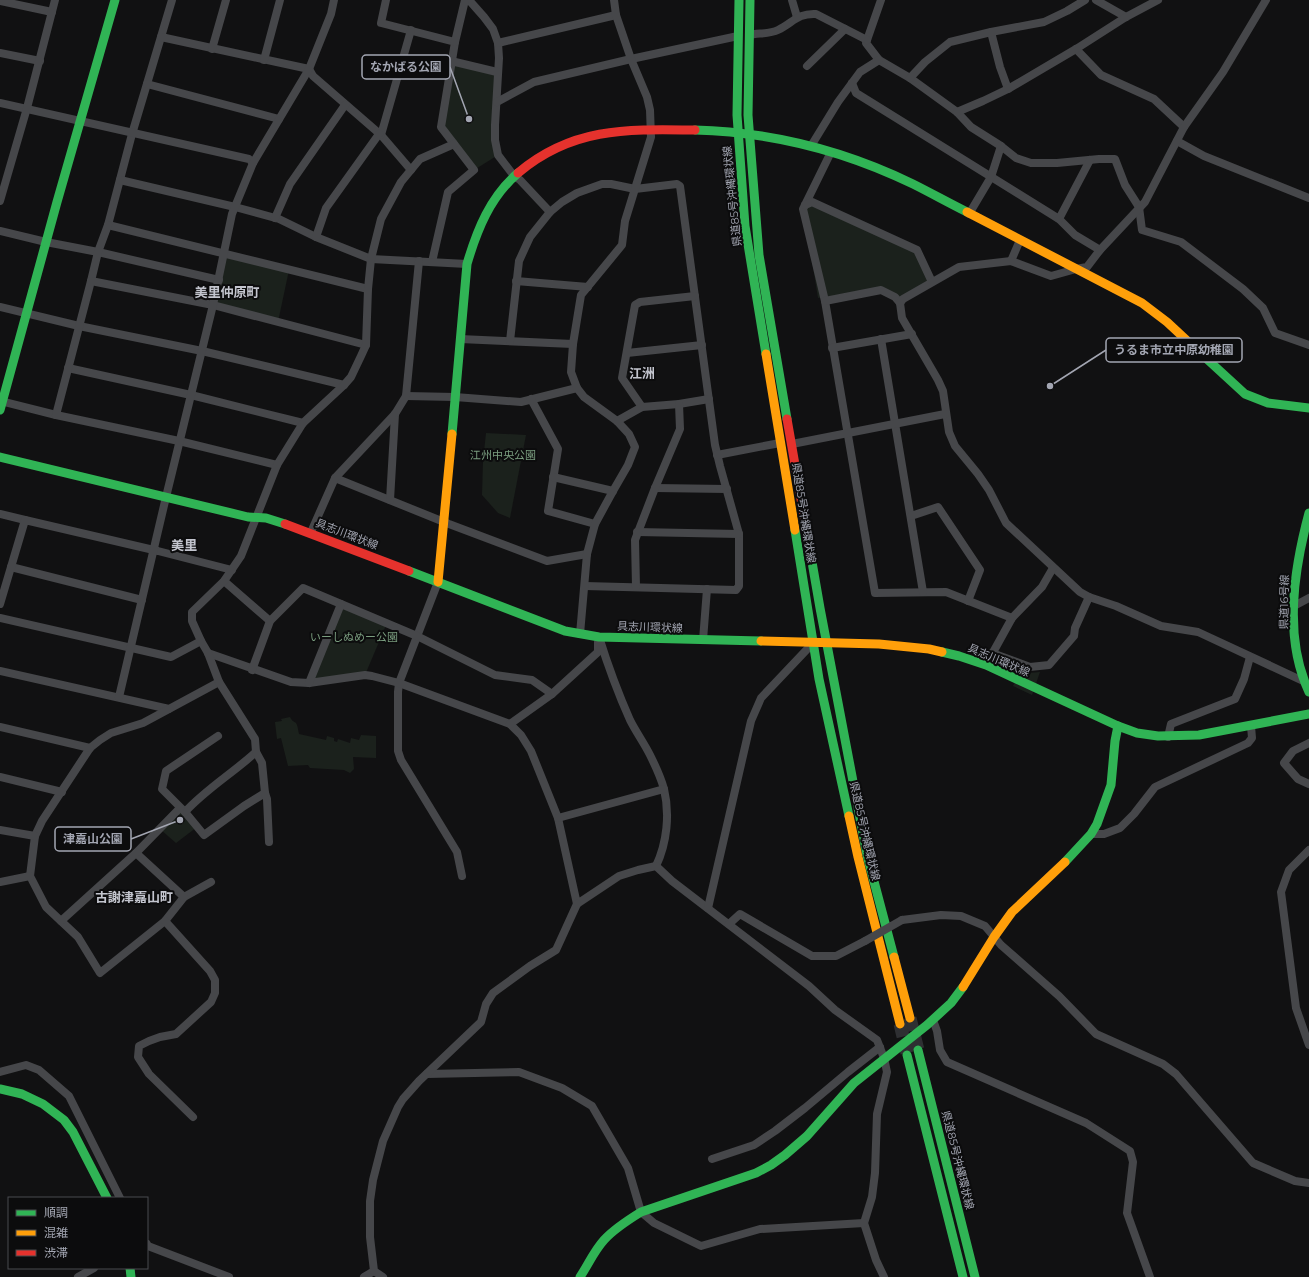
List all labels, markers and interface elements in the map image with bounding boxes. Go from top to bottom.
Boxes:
callout: なかばる公園 [362,55,450,79]
text: なかばる公園 [370,59,442,74]
street label: 県道85号沖縄環状線 [720,145,744,247]
district label: 美里仲原町 [194,284,260,300]
callout: うるま市立中原幼稚園 [1106,338,1242,362]
text: うるま市立中原幼稚園 [1114,342,1234,357]
district label: 江洲 [629,365,655,381]
park label: 江州中央公園 [470,448,536,462]
street label: 県道85号沖縄環状線 [789,462,819,564]
street label: 具志川環状線 [314,516,380,552]
district label: 美里 [171,537,197,553]
street label: 県道16号線 [1277,575,1291,629]
street label: 具志川環状線 [617,619,683,635]
park label: いーしぬめー公園 [310,630,398,644]
street label: 具志川環状線 [966,641,1032,679]
street label: 県道85号沖縄環状線 [847,780,883,882]
callout: 津嘉山公園 [55,827,131,851]
text: 津嘉山公園 [63,831,123,846]
district label: 古謝津嘉山町 [95,889,173,905]
street label: 県道85号沖縄環状線 [939,1109,977,1211]
legend [8,1197,148,1269]
text: 順調 [44,1205,68,1220]
text: 混雑 [44,1225,68,1240]
text: 渋滞 [44,1245,68,1260]

